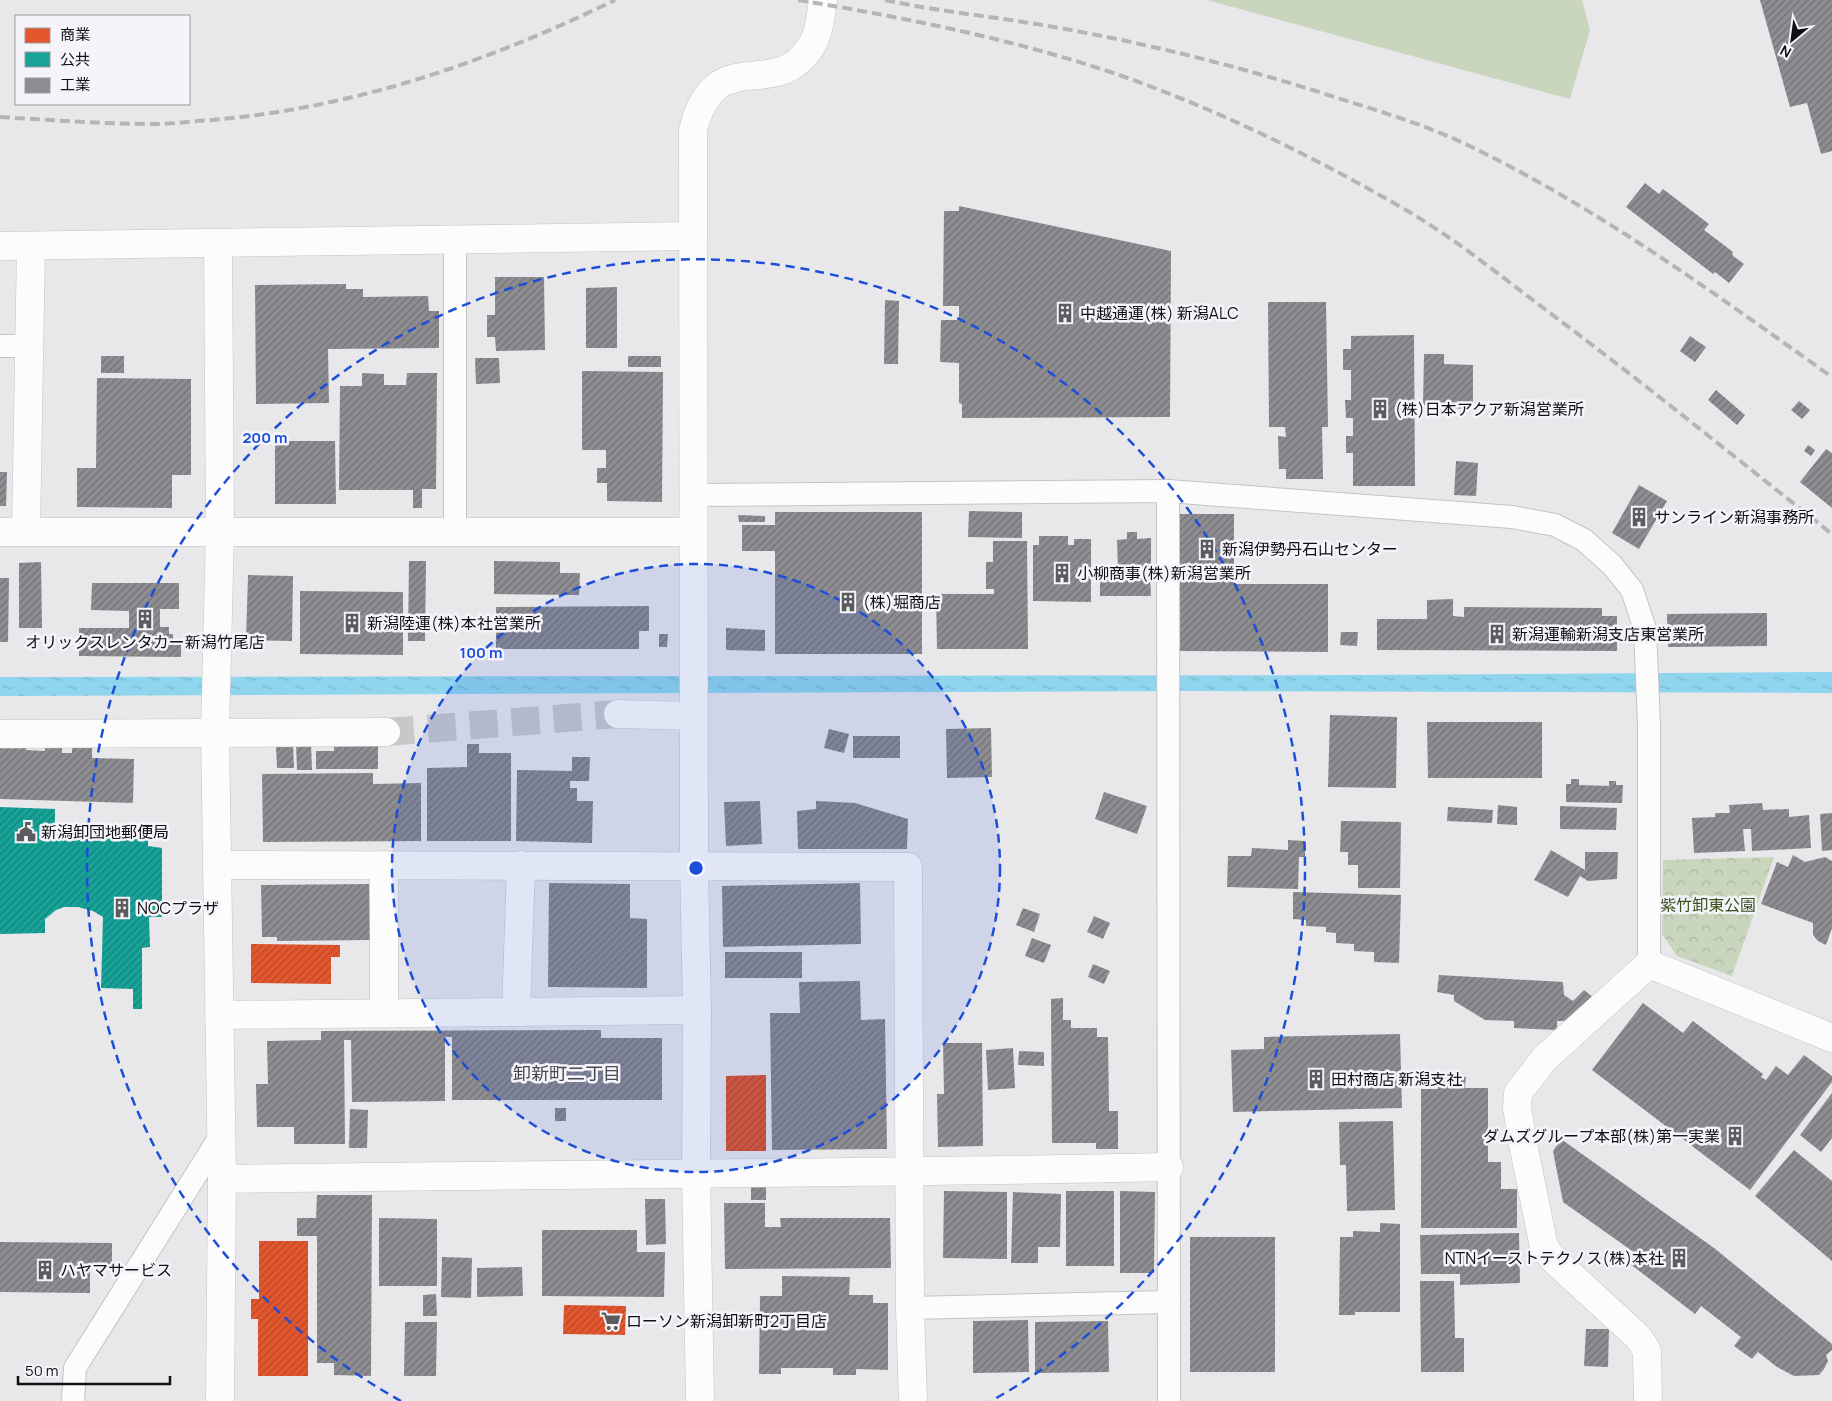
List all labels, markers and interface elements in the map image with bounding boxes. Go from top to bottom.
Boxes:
legend [15,15,190,105]
north arrow [1767,15,1817,65]
text: 商業 [60,24,90,45]
text: N [1776,41,1794,63]
text: 公共 [60,49,90,70]
text: 工業 [60,74,90,95]
building icon: 中越通運(株) 新潟ALC [1054,302,1076,324]
place label: 中越通運(株) 新潟ALC [1080,302,1239,324]
building icon: (株)日本アクア新潟営業所 [1369,398,1391,420]
place label: (株)日本アクア新潟営業所 [1395,398,1584,420]
text: 200 m [242,427,288,448]
building icon: サンライン新潟事務所 [1628,506,1650,528]
place label: サンライン新潟事務所 [1654,506,1814,528]
building icon: 新潟伊勢丹石山センター [1196,538,1218,560]
place label: 新潟伊勢丹石山センター [1222,538,1398,560]
building icon: 小柳商事(株)新潟営業所 [1051,562,1073,584]
place label: 小柳商事(株)新潟営業所 [1077,562,1251,584]
building icon: (株)堀商店 [837,591,859,613]
place label: (株)堀商店 [863,591,941,613]
building icon: オリックスレンタカー新潟竹尾店 [134,608,156,630]
building icon: 新潟陸運(株)本社営業所 [341,612,363,634]
place label: 新潟陸運(株)本社営業所 [367,612,541,634]
building icon: 新潟運輸新潟支店東営業所 [1486,623,1508,645]
place label: 新潟運輸新潟支店東営業所 [1512,623,1704,645]
place label: オリックスレンタカー新潟竹尾店 [25,631,265,653]
text: 100 m [460,642,502,663]
public building icon: 新潟卸団地郵便局 [15,821,37,843]
place label: 新潟卸団地郵便局 [41,821,169,843]
centre of rings [687,859,705,877]
park label: 紫竹卸東公園 [1660,894,1756,916]
building icon: NOCプラザ [111,897,133,919]
place label: NOCプラザ [137,897,219,919]
district label: 卸新町二丁目 [513,1061,621,1085]
building icon: 田村商店 新潟支社 [1305,1068,1327,1090]
place label: 田村商店 新潟支社 [1331,1068,1462,1090]
place label: ダムズグループ本部(株)第一実業 [1483,1125,1720,1147]
building icon: ダムズグループ本部(株)第一実業 [1724,1125,1746,1147]
place label: NTNイーストテクノス(株)本社 [1445,1247,1664,1269]
building icon: NTNイーストテクノス(株)本社 [1668,1247,1690,1269]
building icon: ハヤマサービス [34,1259,56,1281]
place label: ハヤマサービス [60,1259,172,1281]
supermarket icon: ローソン新潟卸新町2丁目店 [600,1310,622,1332]
place label: ローソン新潟卸新町2丁目店 [626,1310,827,1332]
scale bar [18,1354,170,1386]
text: 50 m [25,1360,59,1381]

